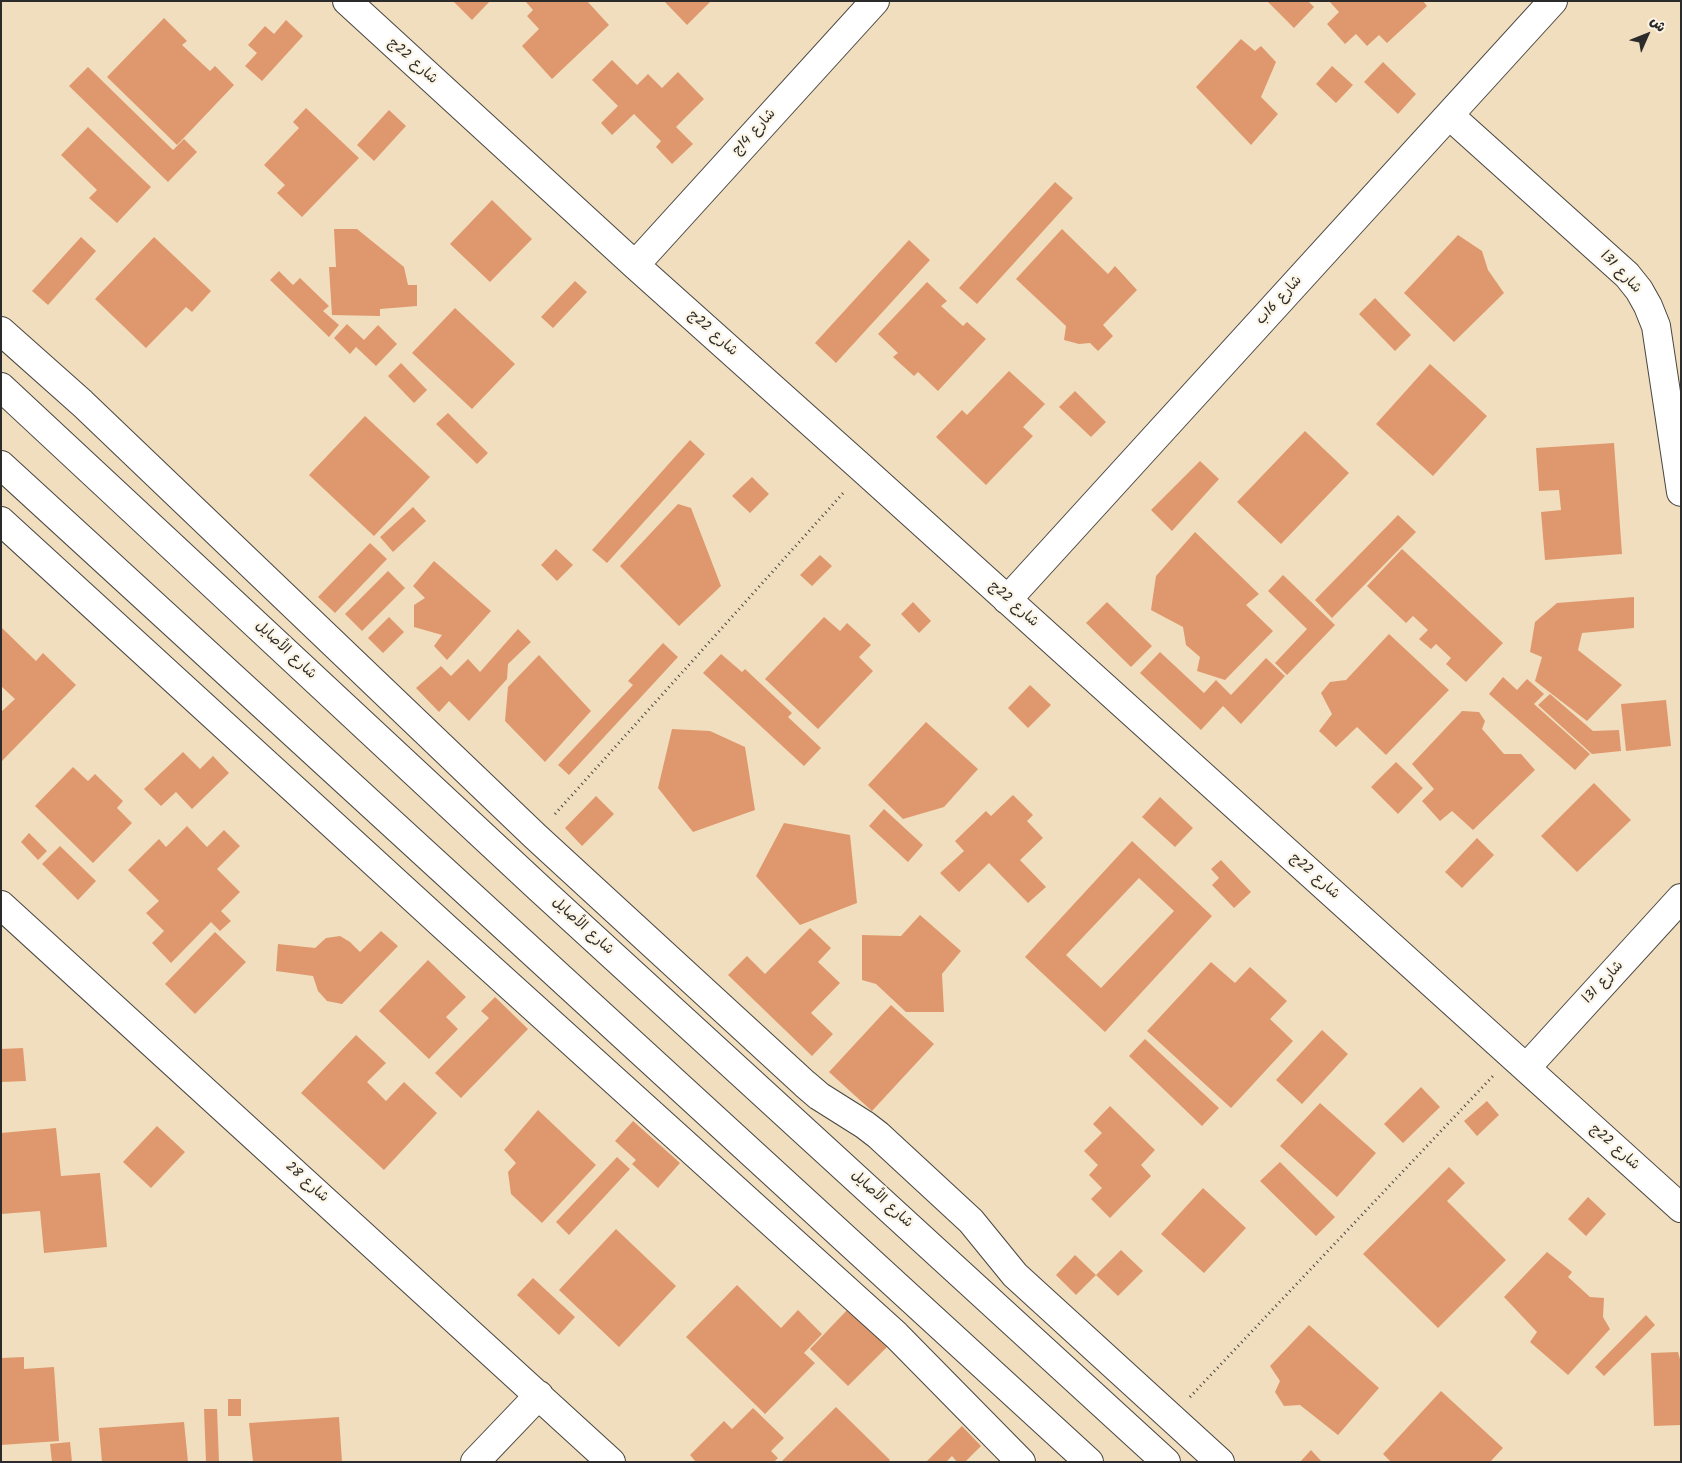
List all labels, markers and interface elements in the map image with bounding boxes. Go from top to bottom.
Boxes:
north arrow [1622,10,1672,60]
text: ش [1645,11,1671,38]
street label: شارع 22ج [384,35,440,89]
street label: شارع 14ج [730,106,780,160]
street label: شارع 31ا [1596,249,1644,297]
street label: شارع 16ب [1254,273,1306,329]
street label: شارع 22ج [684,307,740,361]
street label: شارع 22ج [985,578,1041,632]
street label: شارع الأصايل [251,618,319,684]
street label: شارع 22ج [1286,850,1342,904]
street label: شارع الأصايل [548,895,616,959]
street label: شارع 31ا [1580,958,1628,1008]
street label: شارع 22ج [1586,1121,1642,1175]
street label: شارع 28 [281,1159,331,1207]
street label: شارع الأصايل [847,1168,915,1232]

